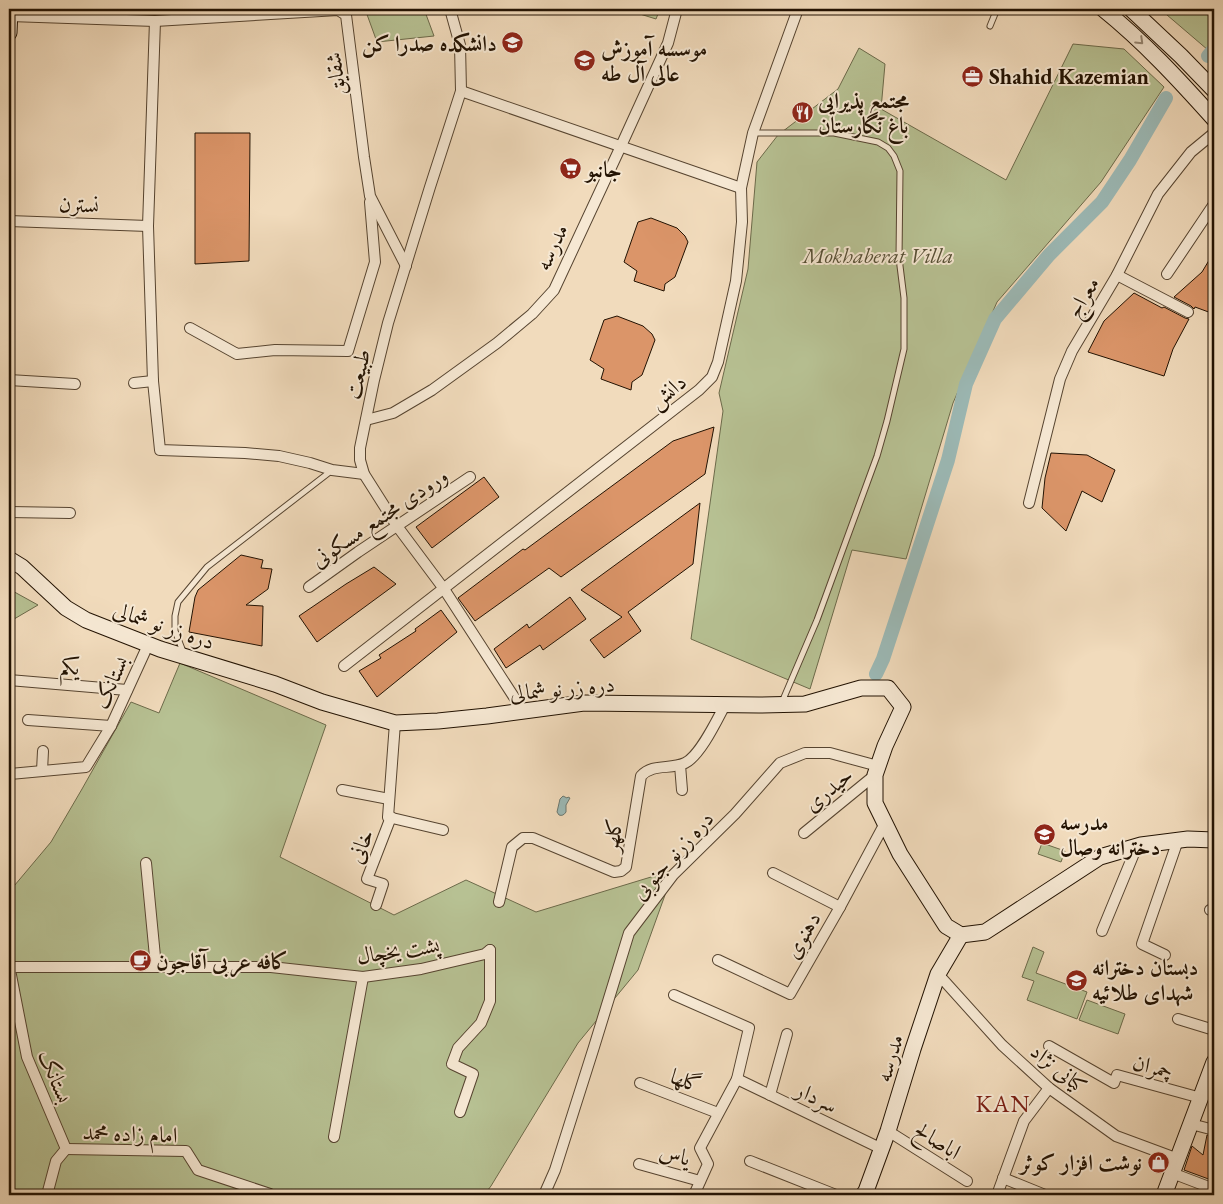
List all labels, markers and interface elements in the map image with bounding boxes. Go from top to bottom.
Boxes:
place label: دانشکده صدرا کن [362,29,497,58]
school or university icon: دانشکده صدرا کن [501,31,525,55]
place label: موسسه آموزش عالی آل طه [601,34,707,88]
one-way arrow [1134,35,1143,44]
school or university icon: موسسه آموزش عالی آل طه [573,49,597,73]
street label: شقایق [318,51,353,97]
place label: Shahid Kazemian [989,62,1150,91]
office icon: Shahid Kazemian [961,64,985,88]
place label: مجتمع پذیرایی باغ نگارستان [817,86,909,144]
restaurant icon: مجتمع پذیرایی باغ نگارستان [790,101,814,125]
place label: جانبو [584,155,622,184]
supermarket icon: جانبو [558,157,582,181]
street label: نسترن [58,189,100,220]
street label: مدرسه [528,219,575,275]
park label: Mokhaberat Villa [801,241,953,270]
street label: معراج [1059,271,1110,326]
street label: طبیعت [338,346,377,402]
street label: دانش [642,367,693,416]
street label: ورودی مجتمع مسکونی [305,461,456,578]
street label: دره زر نو شمالی [109,595,218,656]
street label: یکم [58,651,83,688]
street label: بستانک [86,651,135,713]
street label: دره زر نو شمالی [508,669,616,708]
street label: حیدری [798,761,859,818]
street label: دره زرنو جنوبی [625,805,722,907]
place label: مدرسه دخترانه وصال [1060,808,1160,862]
street label: کلهر [595,816,629,856]
school or university icon: مدرسه دخترانه وصال [1032,823,1056,847]
street label: خانی [341,825,380,868]
street label: دهنوی [777,907,827,964]
street label: پشت یخچال [355,930,443,972]
place label: کافه عربی آقاجون [156,947,288,978]
cafe icon: کافه عربی آقاجون [128,949,152,973]
place label: دبستان دخترانه شهدای طلائیه [1092,953,1198,1007]
school or university icon: دبستان دخترانه شهدای طلائیه [1064,968,1088,992]
street label: مدرسه [869,1031,910,1086]
street label: کیانی نژاد [1024,1037,1093,1100]
street label: بستانک [32,1045,79,1107]
street label: چمران [1129,1047,1176,1086]
street label: گلها [666,1061,705,1100]
street label: سردار [789,1074,843,1120]
district label: KAN [976,1088,1030,1119]
street label: اباصالح [906,1115,967,1170]
street label: امام زاده محمد [82,1117,178,1155]
street label: یاس [656,1136,695,1173]
place label: نوشت افزار کوثر [1018,1148,1142,1177]
shop icon: نوشت افزار کوثر [1146,1150,1170,1174]

